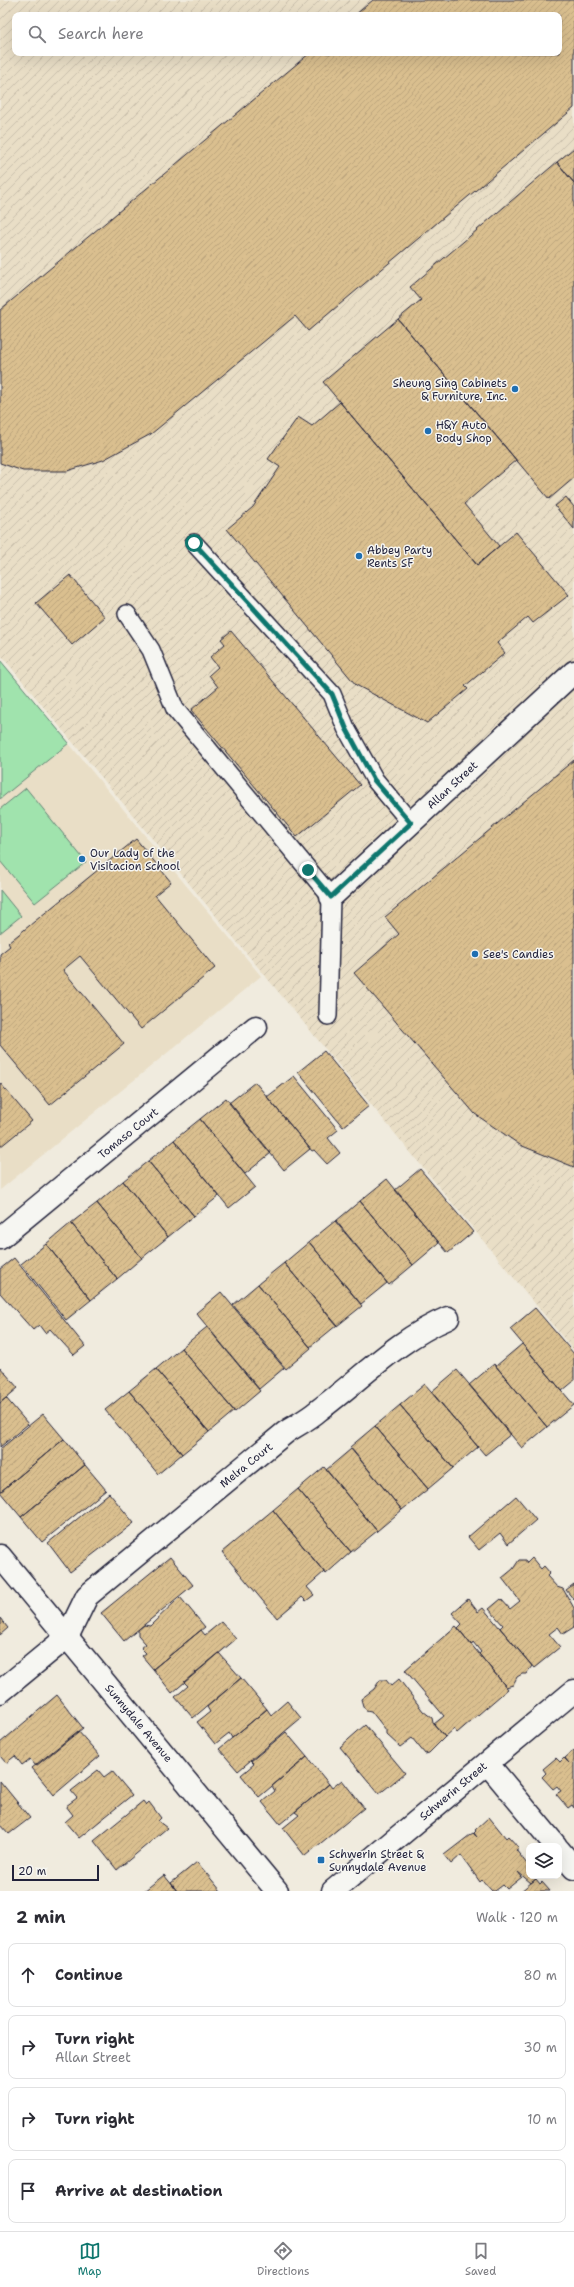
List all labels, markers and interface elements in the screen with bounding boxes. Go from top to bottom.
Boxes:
search box [12,12,562,56]
icon: search [26,23,48,45]
text: Search here [58,24,144,44]
place label: Sheung Sing Cabinets & Furniture, Inc. [393,376,507,404]
marker: Sheung Sing Cabinets & Furniture, Inc. [510,384,520,394]
place label: H&Y Auto Body Shop [436,418,492,446]
marker: H&Y Auto Body Shop [423,426,433,436]
route start [185,534,203,552]
place label: Abbey Party Rents SF [367,543,432,571]
marker: Abbey Party Rents SF [354,551,364,561]
street label: Allan Street [424,758,481,813]
place label: Our Lady of the Visitacion School [90,846,180,874]
marker: Our Lady of the Visitacion School [77,854,87,864]
route end [299,861,317,879]
place label: See's Candies [483,947,554,962]
marker: See's Candies [470,949,480,959]
street label: Tomaso Court [95,1104,162,1162]
street label: Melra Court [217,1439,276,1491]
street label: Sunnydale Avenue [102,1681,176,1766]
street label: Schwerin Street [416,1759,490,1824]
map controls [526,1843,562,1879]
button: layers [526,1843,562,1879]
place label: Schwerin Street & Sunnydale Avenue [329,1847,427,1875]
marker: Schwerin Street & Sunnydale Avenue [316,1855,326,1865]
scale bar [12,1863,99,1882]
text: 20 m [18,1864,46,1879]
text: 2 min [16,1906,66,1928]
text: Walk · 120 m [476,1909,558,1926]
icon: ahead [17,1964,39,1986]
text: Continue [55,1965,123,1985]
text: 80 m [523,1967,557,1984]
text: Turn right [55,2029,135,2049]
icon: right [17,2036,39,2058]
text: 30 m [523,2039,557,2056]
text: Allan Street [55,2049,131,2066]
icon: right [17,2108,39,2130]
text: Turn right [55,2109,135,2129]
text: 10 m [527,2111,557,2128]
icon: arrive [17,2180,39,2202]
text: Arrive at destination [55,2181,223,2201]
tab: Map [78,2240,101,2279]
tab: Directions [257,2240,309,2279]
tab: Saved [465,2240,496,2279]

